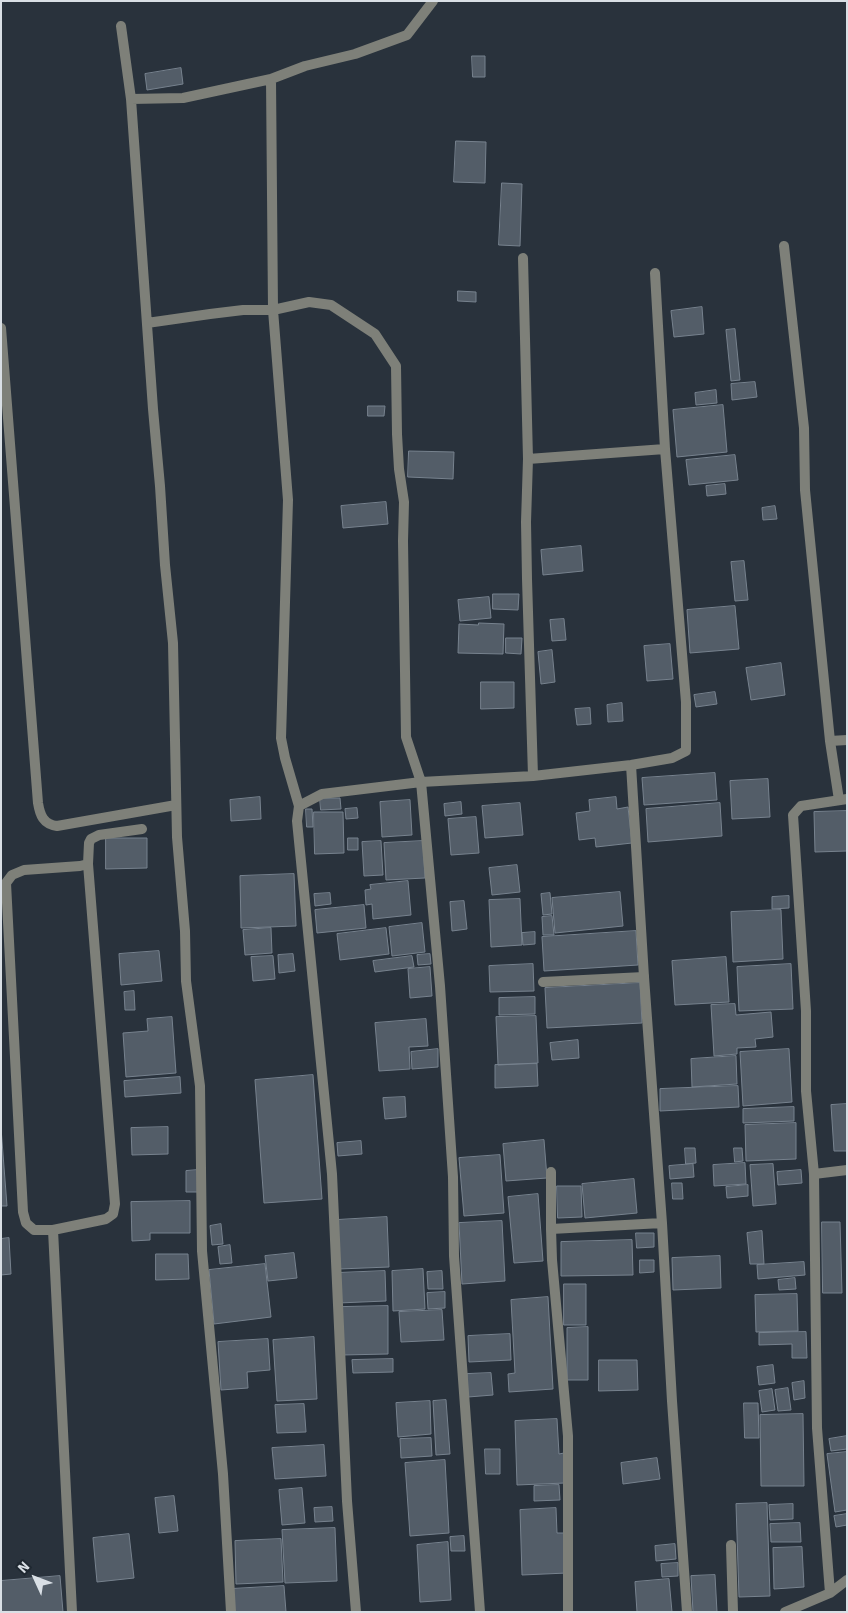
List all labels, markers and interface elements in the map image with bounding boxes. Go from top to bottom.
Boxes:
north arrow [10,1553,60,1603]
text: N [14,1558,33,1577]

